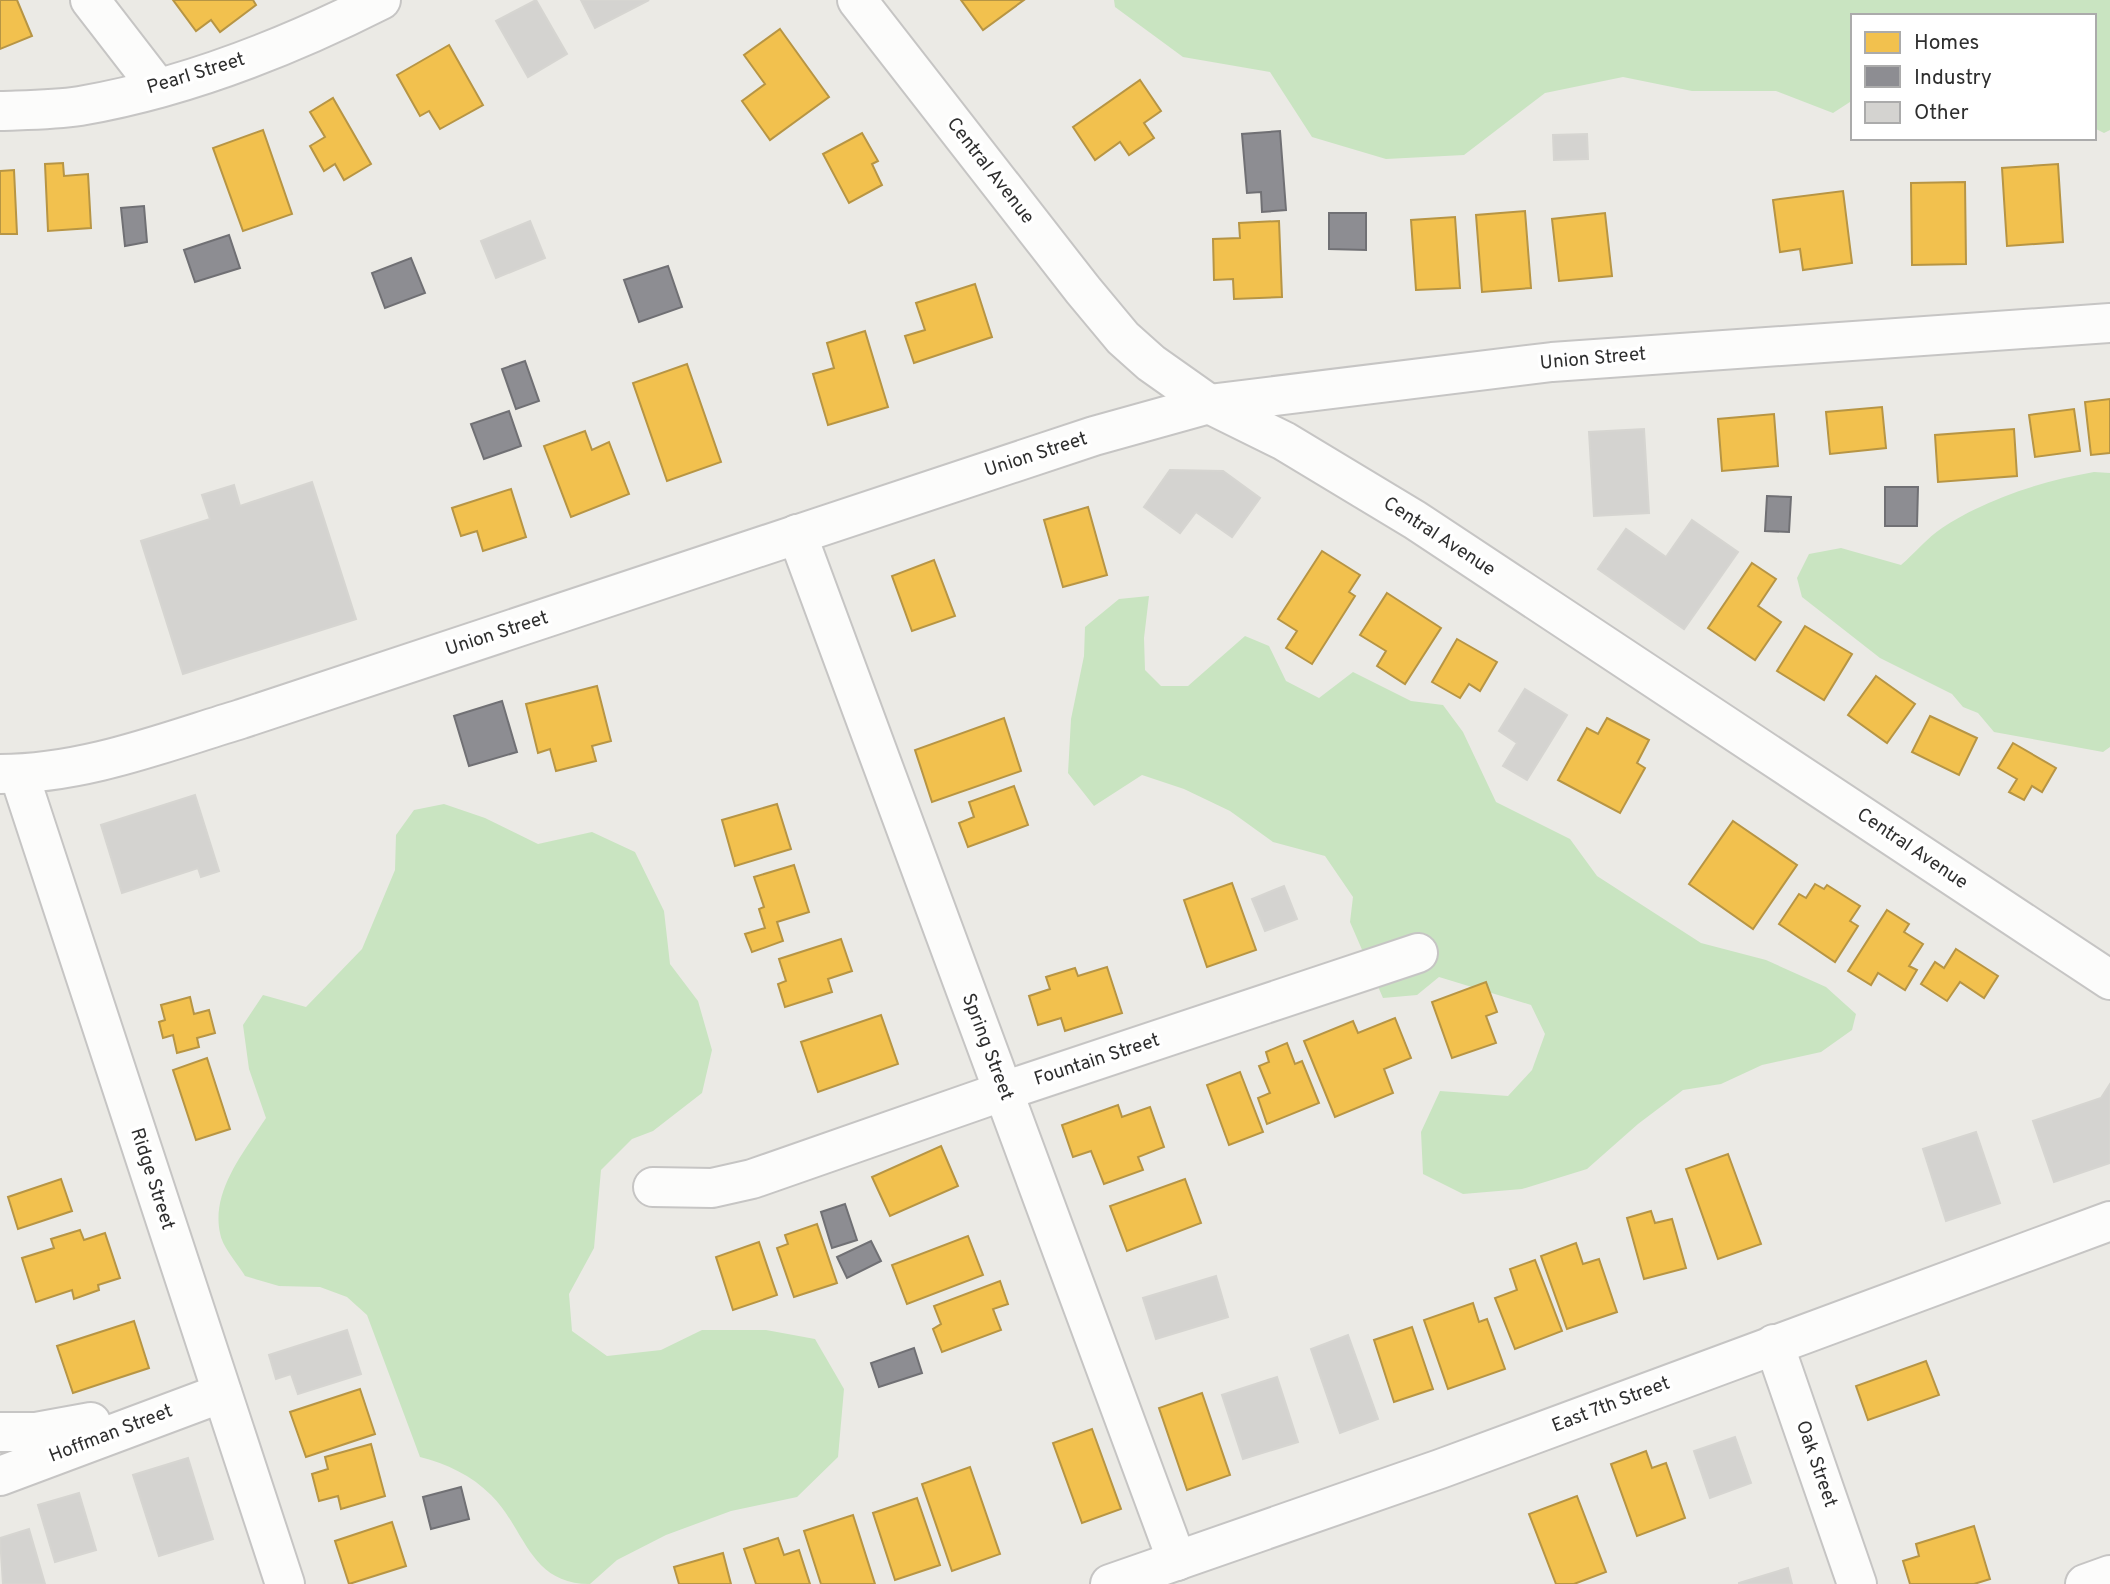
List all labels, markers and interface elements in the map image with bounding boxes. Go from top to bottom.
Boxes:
legend [1851,14,2096,140]
text: Homes [1914,30,1979,57]
street label: Pearl Street [144,48,248,100]
text: Industry [1914,65,1992,92]
text: Other [1914,100,1969,127]
street label: Central Avenue [941,113,1039,229]
street label: Union Street [1539,342,1647,376]
street label: Union Street [982,427,1090,483]
street label: Central Avenue [1378,492,1500,582]
street label: Union Street [443,606,551,662]
street label: Central Avenue [1852,803,1972,895]
street label: Spring Street [956,990,1018,1104]
street label: Fountain Street [1031,1028,1163,1092]
street label: Ridge Street [124,1125,180,1233]
street label: East 7th Street [1549,1371,1673,1439]
street label: Hoffman Street [46,1399,176,1469]
street label: Oak Street [1790,1417,1842,1511]

